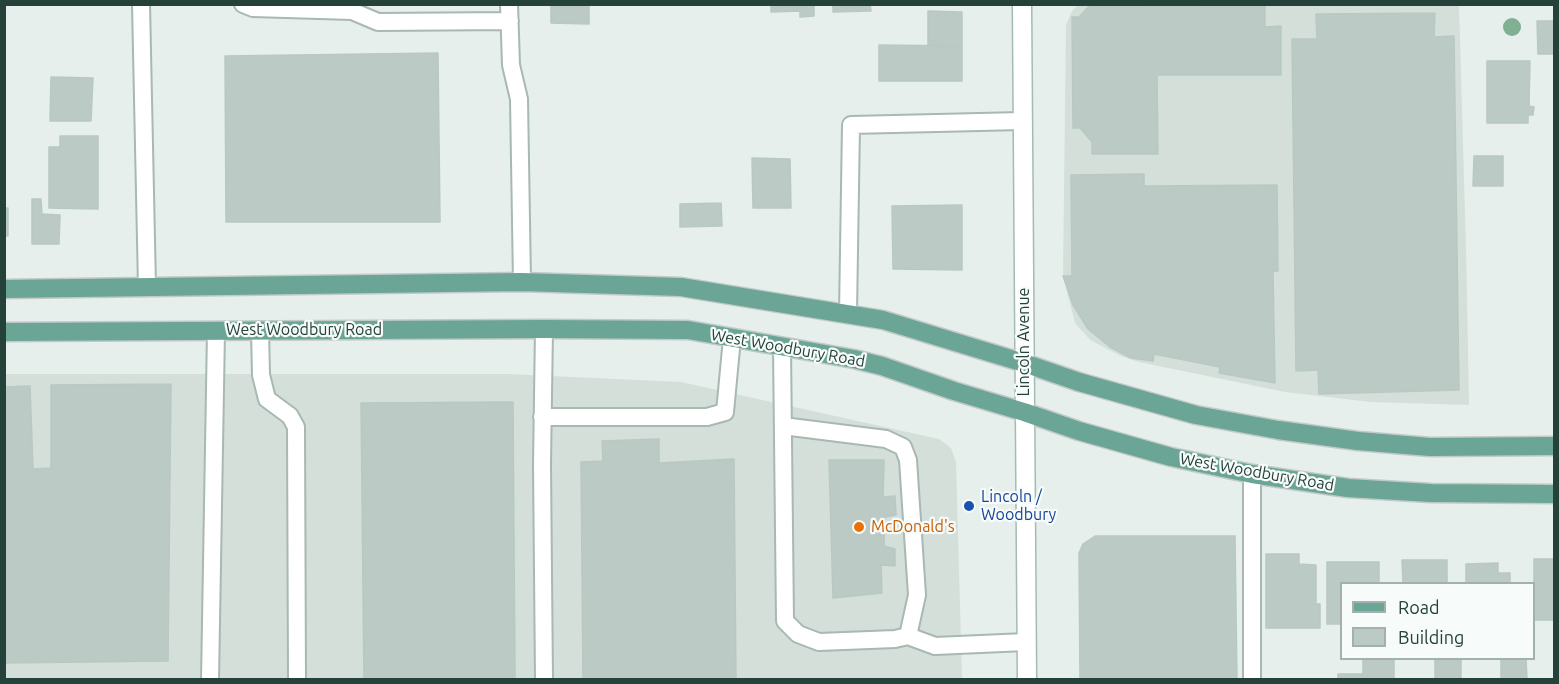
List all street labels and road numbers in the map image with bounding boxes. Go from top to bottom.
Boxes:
street label: Lincoln Avenue [1014,288,1034,396]
street label: West Woodbury Road [226,320,382,340]
street label: West Woodbury Road [709,325,867,371]
street label: West Woodbury Road [1178,449,1336,495]

